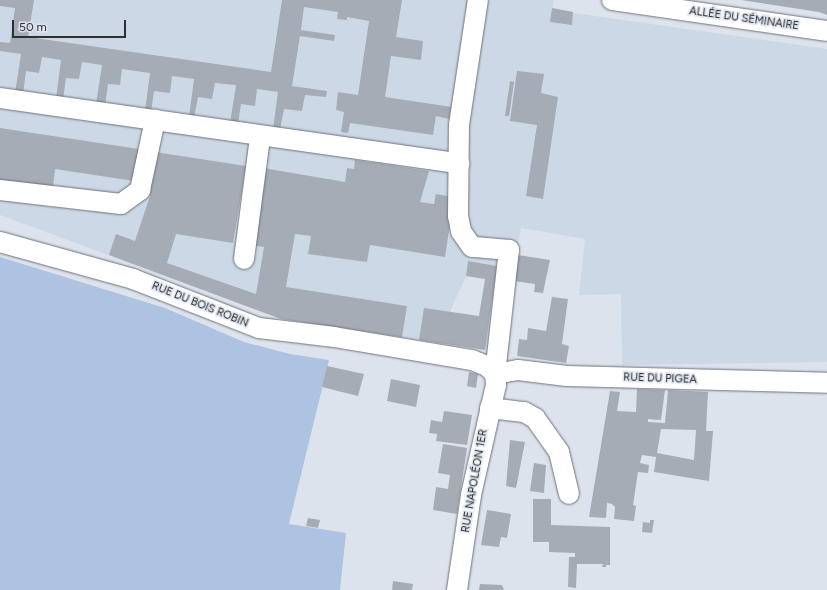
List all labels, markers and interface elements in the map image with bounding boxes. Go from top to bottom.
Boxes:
street label: ALLÉE DU SÉMINAIRE [688,5,800,33]
scale bar [14,12,128,38]
text: 50 m [19,20,47,34]
street label: RUE DU BOIS ROBIN [150,280,250,330]
street label: RUE DU PIGEA [623,371,697,387]
street label: RUE NAPOLÉON 1ER [459,428,491,534]

